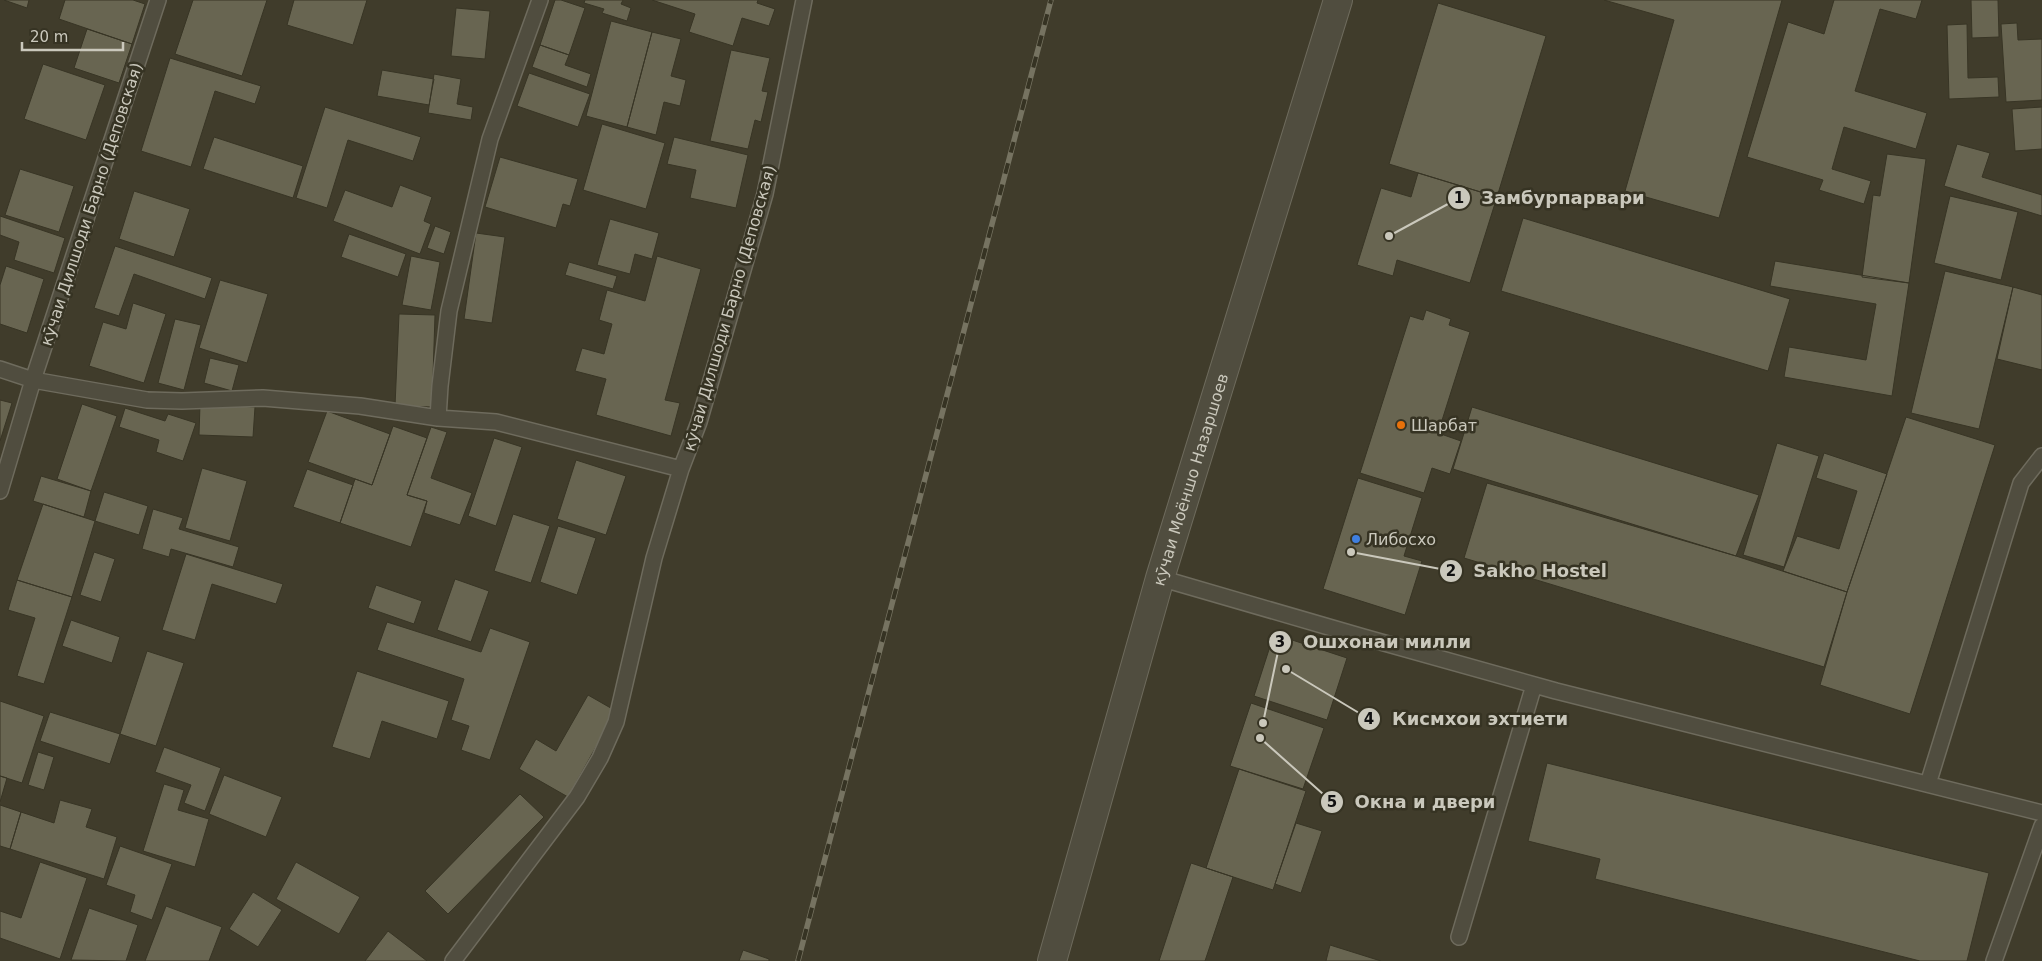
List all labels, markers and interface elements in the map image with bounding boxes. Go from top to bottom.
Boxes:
scale bar [22,20,124,52]
text: 20 m [30,28,68,46]
street label: кӯчаи Дилшоди Барно (Деповская) [37,60,146,348]
street label: кӯчаи Дилшоди Барно (Деповская) [679,163,779,453]
callout: Замбурпарвари [1446,182,1654,215]
text: Замбурпарвари [1481,187,1645,208]
text: 1 [1454,189,1464,207]
street label: кӯчаи Моёншо Назаршоев [1149,371,1232,588]
place label: Шарбат [1411,416,1477,435]
marker: Шарбат [1395,419,1407,431]
place label: Либосхо [1366,530,1436,549]
marker: Либосхо [1350,533,1362,545]
callout: Sakho Hostel [1439,554,1617,587]
text: Sakho Hostel [1473,560,1607,581]
text: 2 [1446,562,1456,580]
callout: Ошхонаи милли [1268,625,1481,658]
text: Ошхонаи милли [1303,631,1471,652]
text: 3 [1275,633,1285,651]
callout: Кисмхои эхтиети [1356,703,1578,736]
text: Кисмхои эхтиети [1392,708,1568,729]
text: 4 [1364,710,1374,728]
callout: Окна и двери [1320,786,1505,819]
text: Окна и двери [1355,791,1495,812]
text: 5 [1327,793,1337,811]

